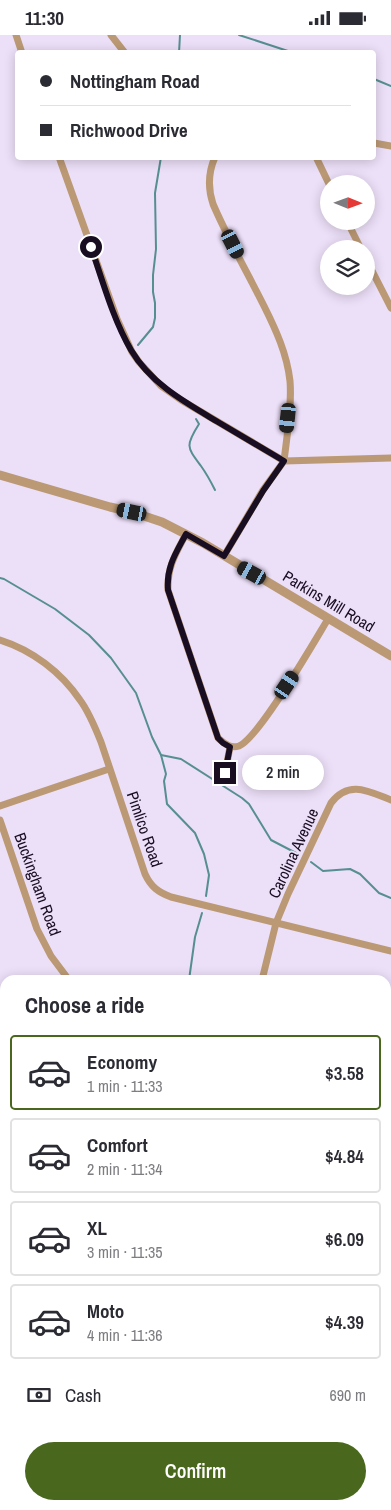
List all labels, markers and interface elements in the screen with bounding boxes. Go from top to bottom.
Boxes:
text: 11:30 [25,5,64,31]
text: Nottingham Road [70,68,200,94]
text: Richwood Drive [70,117,188,143]
north arrow [320,175,375,230]
map controls [320,175,375,295]
car [219,227,246,261]
route start [80,236,102,258]
button: layers [320,240,375,295]
car [278,402,297,434]
car [115,502,148,522]
car [235,559,268,587]
street label: Parkins Mill Road [279,565,379,637]
car [272,668,301,702]
callout: 2 min [242,755,325,791]
text: 2 min [266,761,300,783]
route end [214,762,236,784]
street label: Pimlico Road [122,788,168,870]
street label: Carolina Avenue [263,804,323,902]
street label: Buckingham Road [9,830,67,938]
text: Choose a ride [25,990,144,1020]
text: Economy [87,1049,157,1075]
icon: car [27,1050,72,1095]
text: $3.58 [325,1060,364,1086]
text: 1 min · 11:33 [87,1075,163,1097]
text: Comfort [87,1132,148,1158]
icon: car [27,1133,72,1178]
text: $4.84 [325,1143,364,1169]
text: 2 min · 11:34 [87,1158,163,1180]
text: XL [87,1215,107,1241]
icon: car [27,1216,72,1261]
text: $6.09 [325,1226,364,1252]
text: 3 min · 11:35 [87,1241,163,1263]
text: Moto [87,1298,124,1324]
icon: car [27,1299,72,1344]
text: $4.39 [325,1309,364,1335]
text: 4 min · 11:36 [87,1324,163,1346]
icon: cash [25,1381,53,1409]
text: Cash [65,1382,101,1408]
text: 690 m [330,1384,366,1406]
button: Confirm [25,1442,366,1500]

